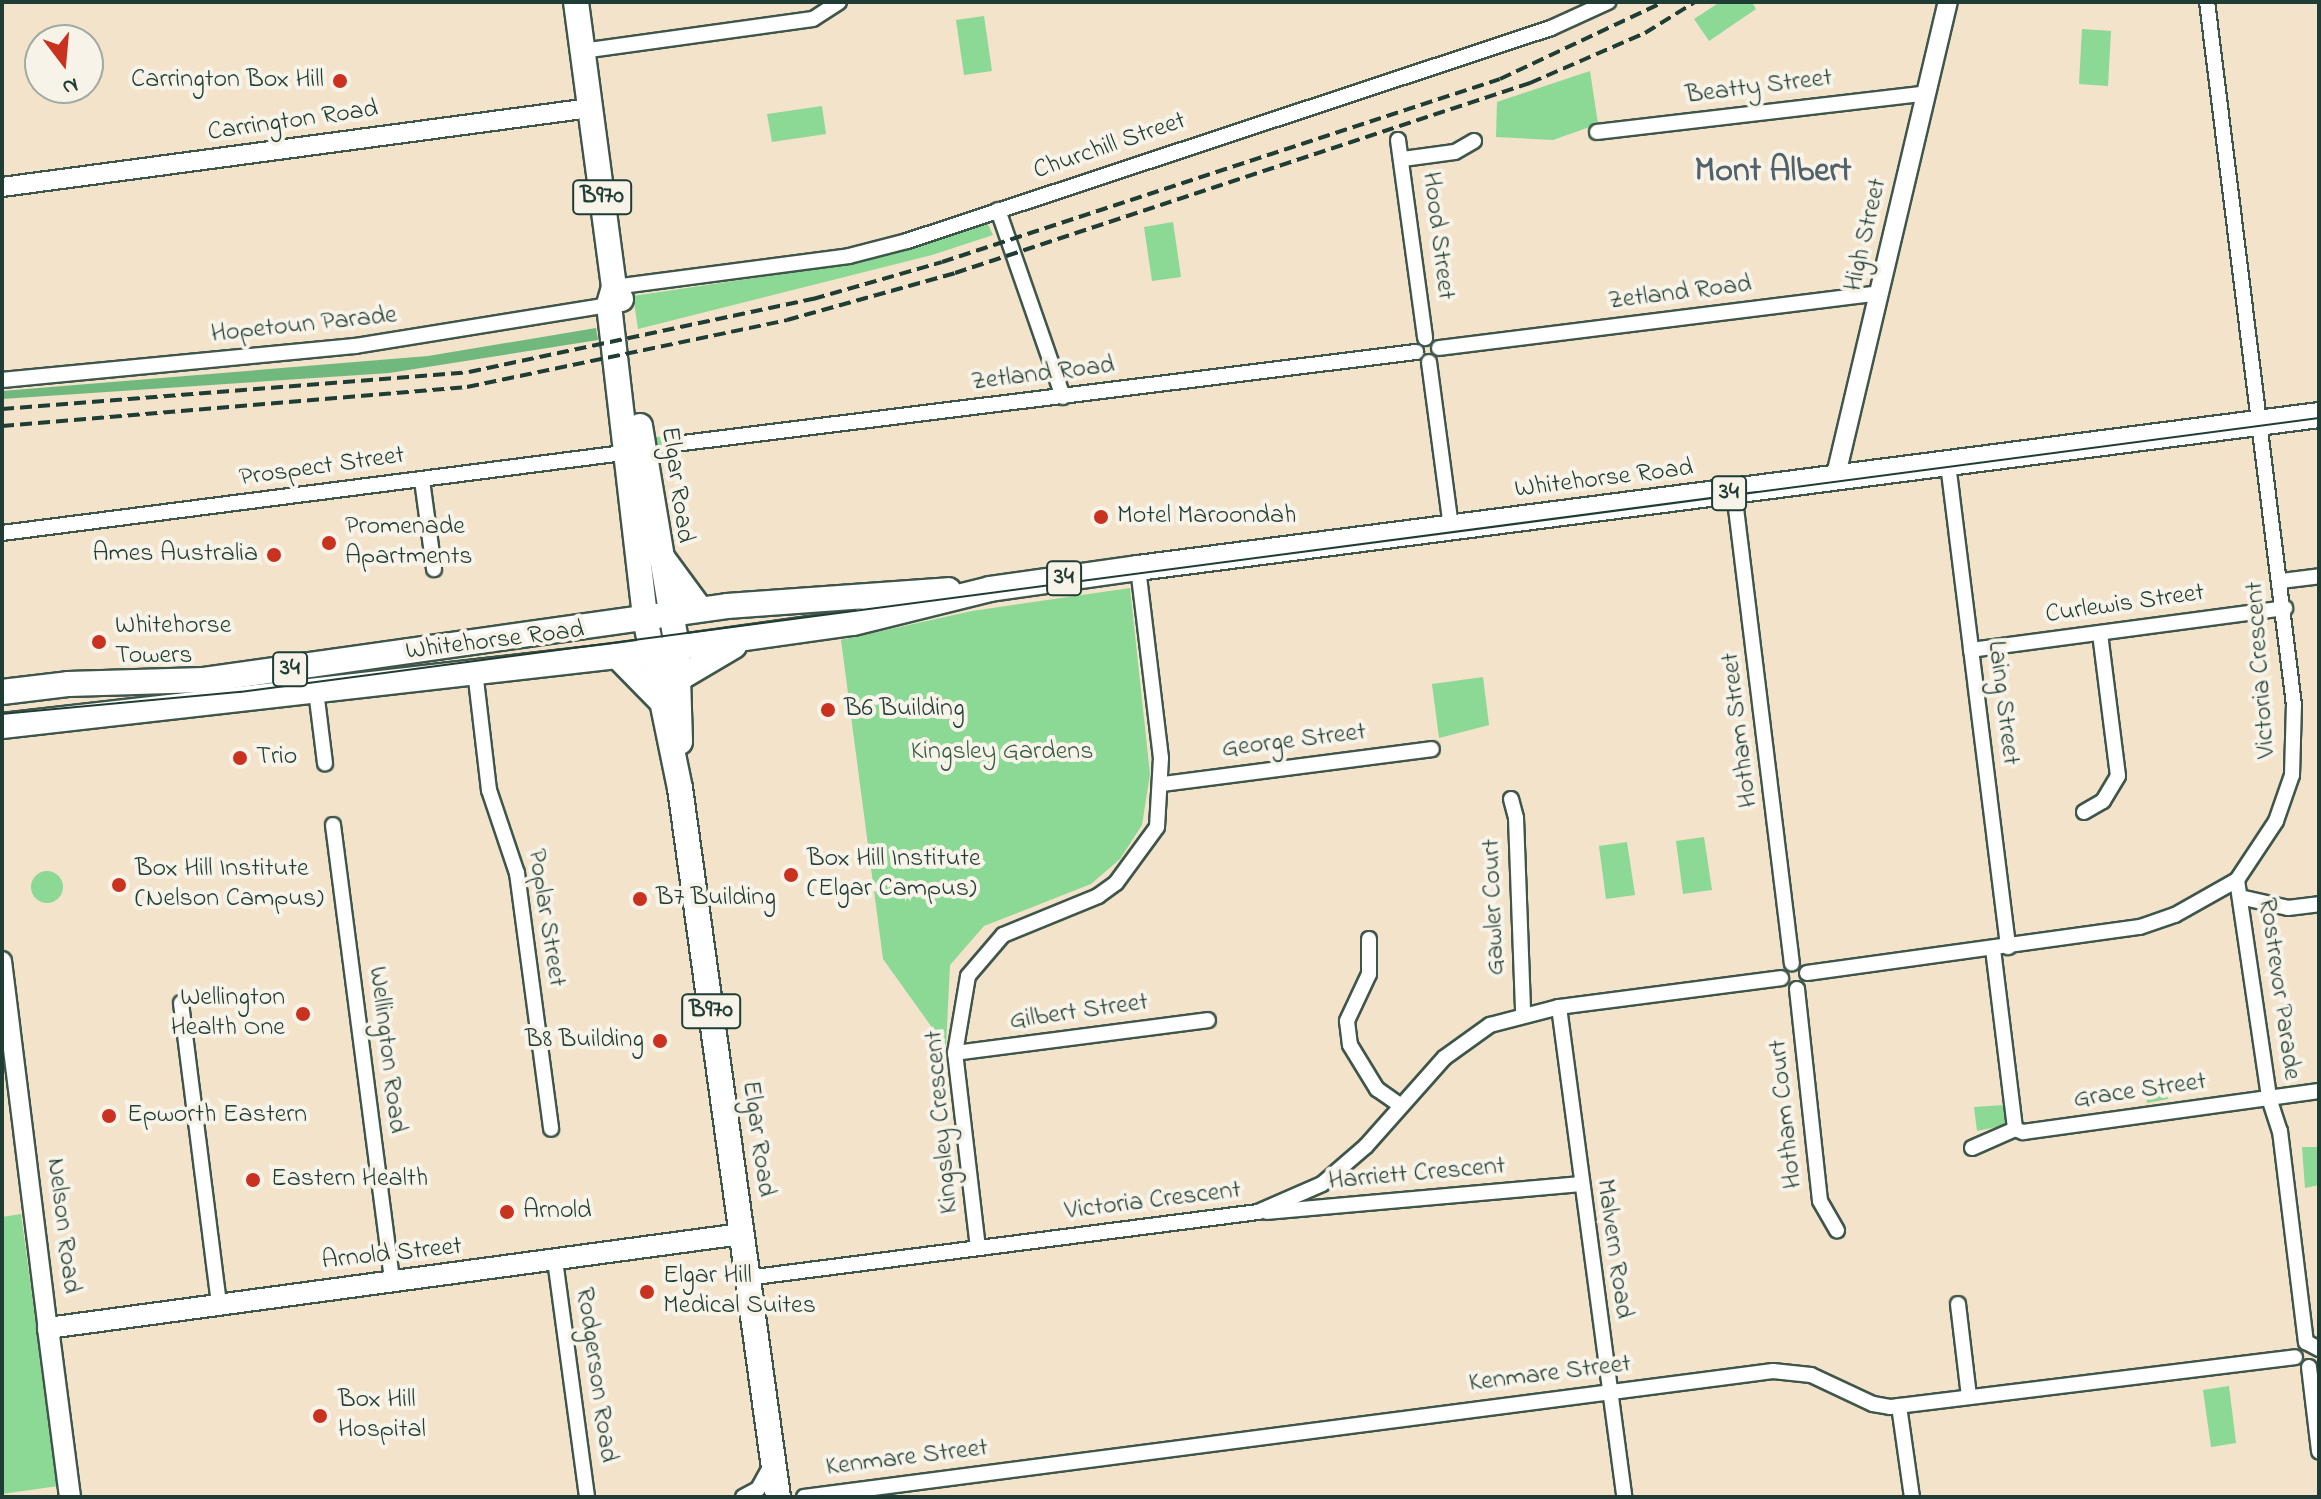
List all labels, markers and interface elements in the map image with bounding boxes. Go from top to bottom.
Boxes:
north arrow [24,24,104,104]
street label: Beatty Street [1684,64,1834,112]
place label: Carrington Box Hill [131,65,324,97]
text: N [59,68,82,103]
marker: Carrington Box Hill [331,72,349,90]
street label: Carrington Road [206,95,380,149]
street label: Churchill Street [1030,106,1190,188]
district label: Mont Albert [1695,153,1851,193]
street label: Hood Street [1414,170,1460,302]
street label: High Street [1839,176,1895,294]
road number: B970 [572,177,632,217]
street label: Zetland Road [1607,270,1753,318]
street label: Hopetoun Parade [210,301,398,351]
street label: Zetland Road [970,351,1116,399]
street label: Elgar Road [652,425,700,545]
street label: Prospect Street [237,441,407,495]
street label: Whitehorse Road [1513,454,1695,506]
road number: 34 [1711,473,1747,513]
place label: Motel Maroondah [1117,501,1296,533]
marker: Motel Maroondah [1092,508,1110,526]
place label: Promenade Apartments [345,512,473,574]
marker: Promenade Apartments [320,534,338,552]
place label: Ames Australia [92,539,258,571]
marker: Ames Australia [265,546,283,564]
road number: 34 [1046,558,1082,598]
street label: Curlewis Street [2044,578,2206,632]
street label: Victoria Crescent [2240,581,2284,759]
place label: Whitehorse Towers [115,611,231,672]
street label: Whitehorse Road [404,616,586,668]
marker: Whitehorse Towers [90,633,108,651]
street label: Laing Street [1979,639,2025,767]
road number: 34 [272,649,308,689]
street label: Hotham Street [1716,651,1766,809]
place label: B6 Building [844,694,965,726]
marker: B6 Building [819,701,837,719]
street label: George Street [1220,718,1368,766]
park label: Kingsley Gardens [911,737,1093,769]
place label: Trio [256,742,297,774]
marker: Trio [231,749,249,767]
street label: Gawler Court [1477,838,1513,976]
place label: Box Hill Institute (Elgar Campus) [807,844,981,906]
street label: Poplar Street [519,847,571,989]
place label: Box Hill Institute (Nelson Campus) [135,854,324,916]
marker: Box Hill Institute (Elgar Campus) [782,866,800,884]
marker: Box Hill Institute (Nelson Campus) [110,876,128,894]
place label: B7 Building [656,883,776,915]
marker: B7 Building [631,890,649,908]
street label: Rostrevor Parade [2250,896,2306,1082]
street label: Wellington Road [360,965,412,1135]
place label: Wellington Health One [171,983,285,1044]
street label: Gilbert Street [1008,988,1150,1038]
road number: B970 [681,991,741,1031]
marker: Wellington Health One [292,1003,314,1025]
place label: B8 Building [525,1025,644,1057]
street label: Kingsley Crescent [919,1029,967,1215]
marker: B8 Building [651,1032,669,1050]
street label: Hotham Court [1764,1038,1810,1190]
street label: Grace Street [2072,1067,2208,1117]
street label: Elgar Road [733,1079,781,1199]
place label: Epworth Eastern [127,1100,307,1132]
marker: Epworth Eastern [98,1105,120,1127]
street label: Harriett Crescent [1327,1152,1507,1198]
street label: Nelson Road [38,1157,86,1295]
place label: Eastern Health [271,1164,428,1196]
marker: Eastern Health [242,1169,264,1191]
street label: Victoria Crescent [1063,1176,1243,1228]
street label: Malvern Road [1588,1177,1638,1321]
place label: Arnold [523,1196,592,1228]
marker: Arnold [498,1203,516,1221]
street label: Arnold Street [320,1232,464,1278]
place label: Elgar Hill Medical Suites [663,1261,816,1322]
marker: Elgar Hill Medical Suites [638,1283,656,1301]
street label: Rodgerson Road [567,1285,623,1465]
street label: Kenmare Street [1467,1350,1633,1400]
place label: Box Hill Hospital [338,1385,426,1446]
marker: Box Hill Hospital [309,1405,331,1427]
street label: Kenmare Street [824,1434,990,1484]

